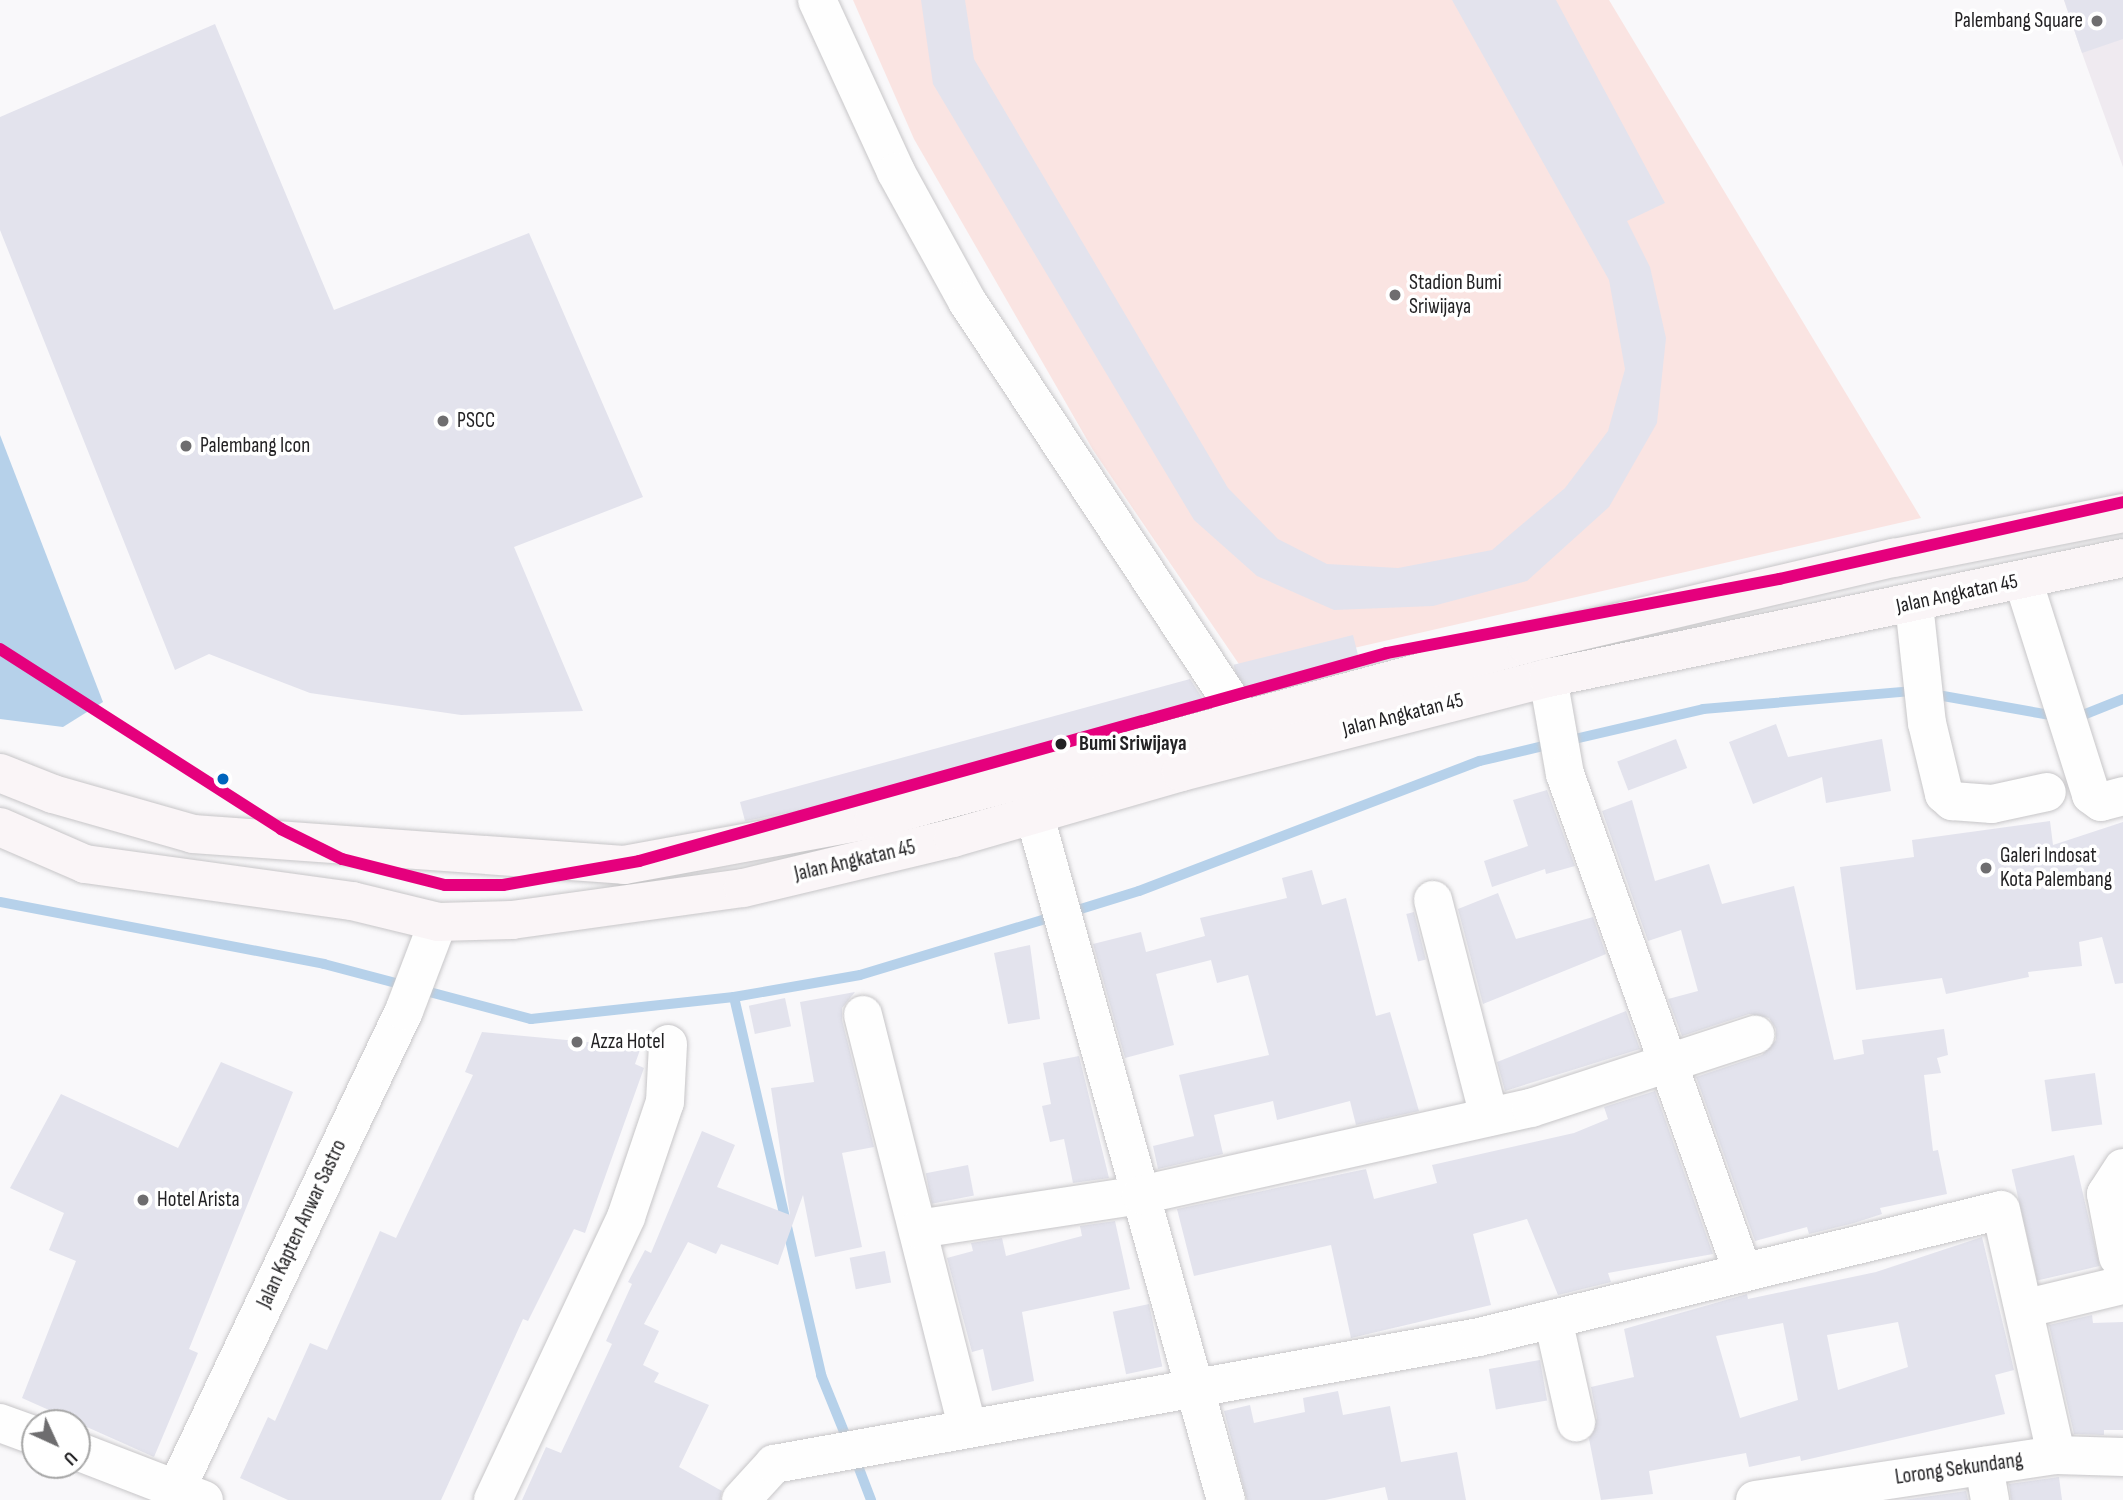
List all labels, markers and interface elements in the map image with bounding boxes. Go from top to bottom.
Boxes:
place label: Palembang Square [1954,8,2083,34]
marker: Palembang Square [2089,13,2105,29]
place label: Stadion Bumi Sriwijaya [1409,270,1502,320]
marker: Stadion Bumi Sriwijaya [1387,287,1403,303]
place label: PSCC [457,408,495,434]
marker: PSCC [435,413,451,429]
place label: Palembang Icon [200,433,310,459]
marker: Palembang Icon [178,438,194,454]
street label: Jalan Angkatan 45 [1894,569,2020,619]
street label: Jalan Angkatan 45 [1340,688,1466,742]
place label: Bumi Sriwijaya [1079,731,1187,757]
marker: Bumi Sriwijaya [1049,732,1073,756]
unlabelled marker [216,772,230,786]
street label: Jalan Angkatan 45 [792,835,918,887]
place label: Galeri Indosat Kota Palembang [2000,843,2112,893]
marker: Galeri Indosat Kota Palembang [1978,860,1994,876]
place label: Azza Hotel [591,1029,665,1055]
marker: Azza Hotel [569,1034,585,1050]
street label: Jalan Kapten Anwar Sastro [252,1136,352,1312]
place label: Hotel Arista [157,1187,240,1213]
marker: Hotel Arista [135,1192,151,1208]
north arrow [21,1409,91,1479]
text: U [58,1446,81,1469]
street label: Lorong Sekundang [1893,1448,2025,1490]

